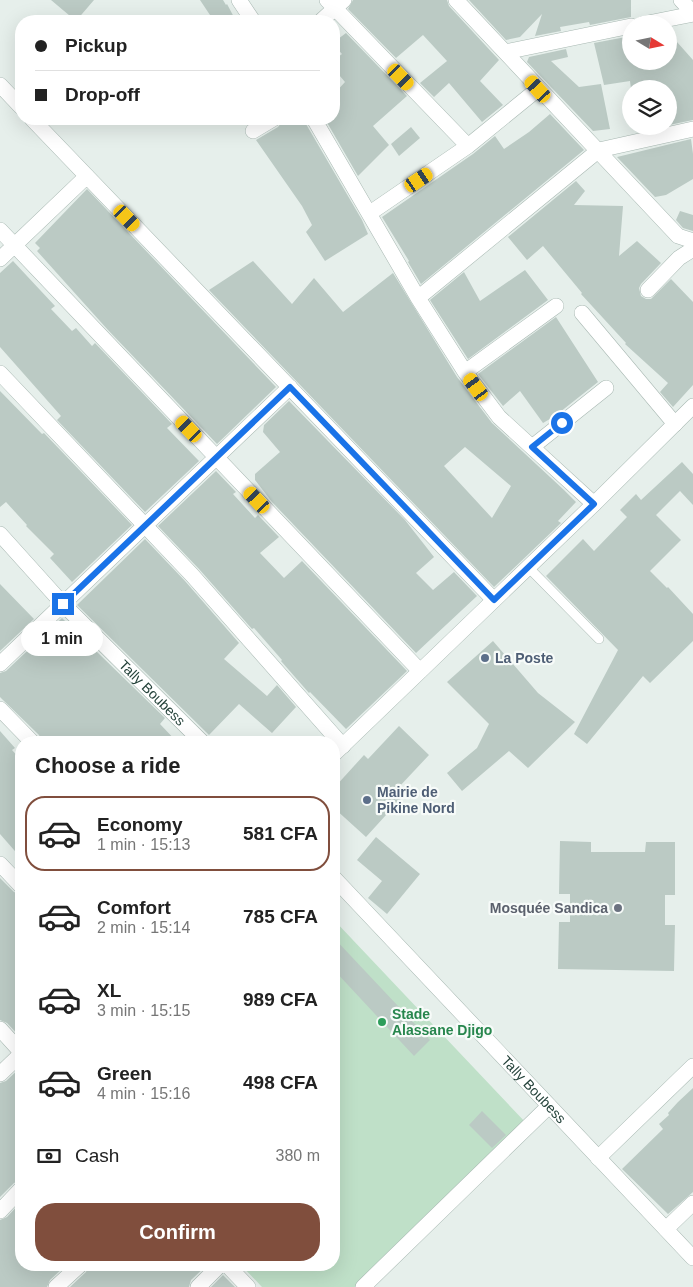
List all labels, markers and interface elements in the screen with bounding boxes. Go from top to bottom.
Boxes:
north arrow [622,15,678,70]
map controls [622,15,677,135]
text: Pickup [65,35,127,56]
car [385,61,416,93]
car [522,73,553,105]
button: layers [622,80,677,135]
text: Drop-off [65,84,140,105]
car [402,165,435,195]
car [111,202,142,234]
car [461,370,490,404]
route start [551,412,573,434]
car [173,413,204,445]
car [241,484,272,516]
route end [52,593,74,615]
callout: 1 min [22,622,104,656]
text: 1 min [41,630,83,647]
place label: La Poste [495,650,554,666]
marker: La Poste [479,652,491,664]
street label: Tally Boubess [116,657,189,729]
text: Choose a ride [35,753,180,778]
place label: Mairie de Pikine Nord [377,784,455,816]
marker: Mairie de Pikine Nord [361,794,373,806]
icon: car [37,811,82,856]
text: Economy [97,814,183,835]
text: 581 CFA [243,823,318,844]
text: 1 min · 15:13 [97,836,190,853]
icon: car [37,894,82,939]
text: Comfort [97,897,171,918]
place label: Mosquée Sandica [490,900,608,916]
marker: Mosquée Sandica [612,902,624,914]
text: 785 CFA [243,906,318,927]
text: 2 min · 15:14 [97,919,190,936]
icon: car [37,977,82,1022]
text: XL [97,980,121,1001]
text: 989 CFA [243,989,318,1010]
text: 3 min · 15:15 [97,1002,190,1019]
place label: Stade Alassane Djigo [392,1006,492,1038]
marker: Stade Alassane Djigo [376,1016,388,1028]
street label: Tally Boubess [498,1053,569,1126]
icon: car [37,1060,82,1105]
text: Green [97,1063,152,1084]
text: 498 CFA [243,1072,318,1093]
text: 4 min · 15:16 [97,1085,190,1102]
icon: cash [35,1142,63,1170]
text: Cash [75,1145,119,1166]
text: 380 m [276,1147,320,1164]
button: Confirm [35,1203,320,1261]

